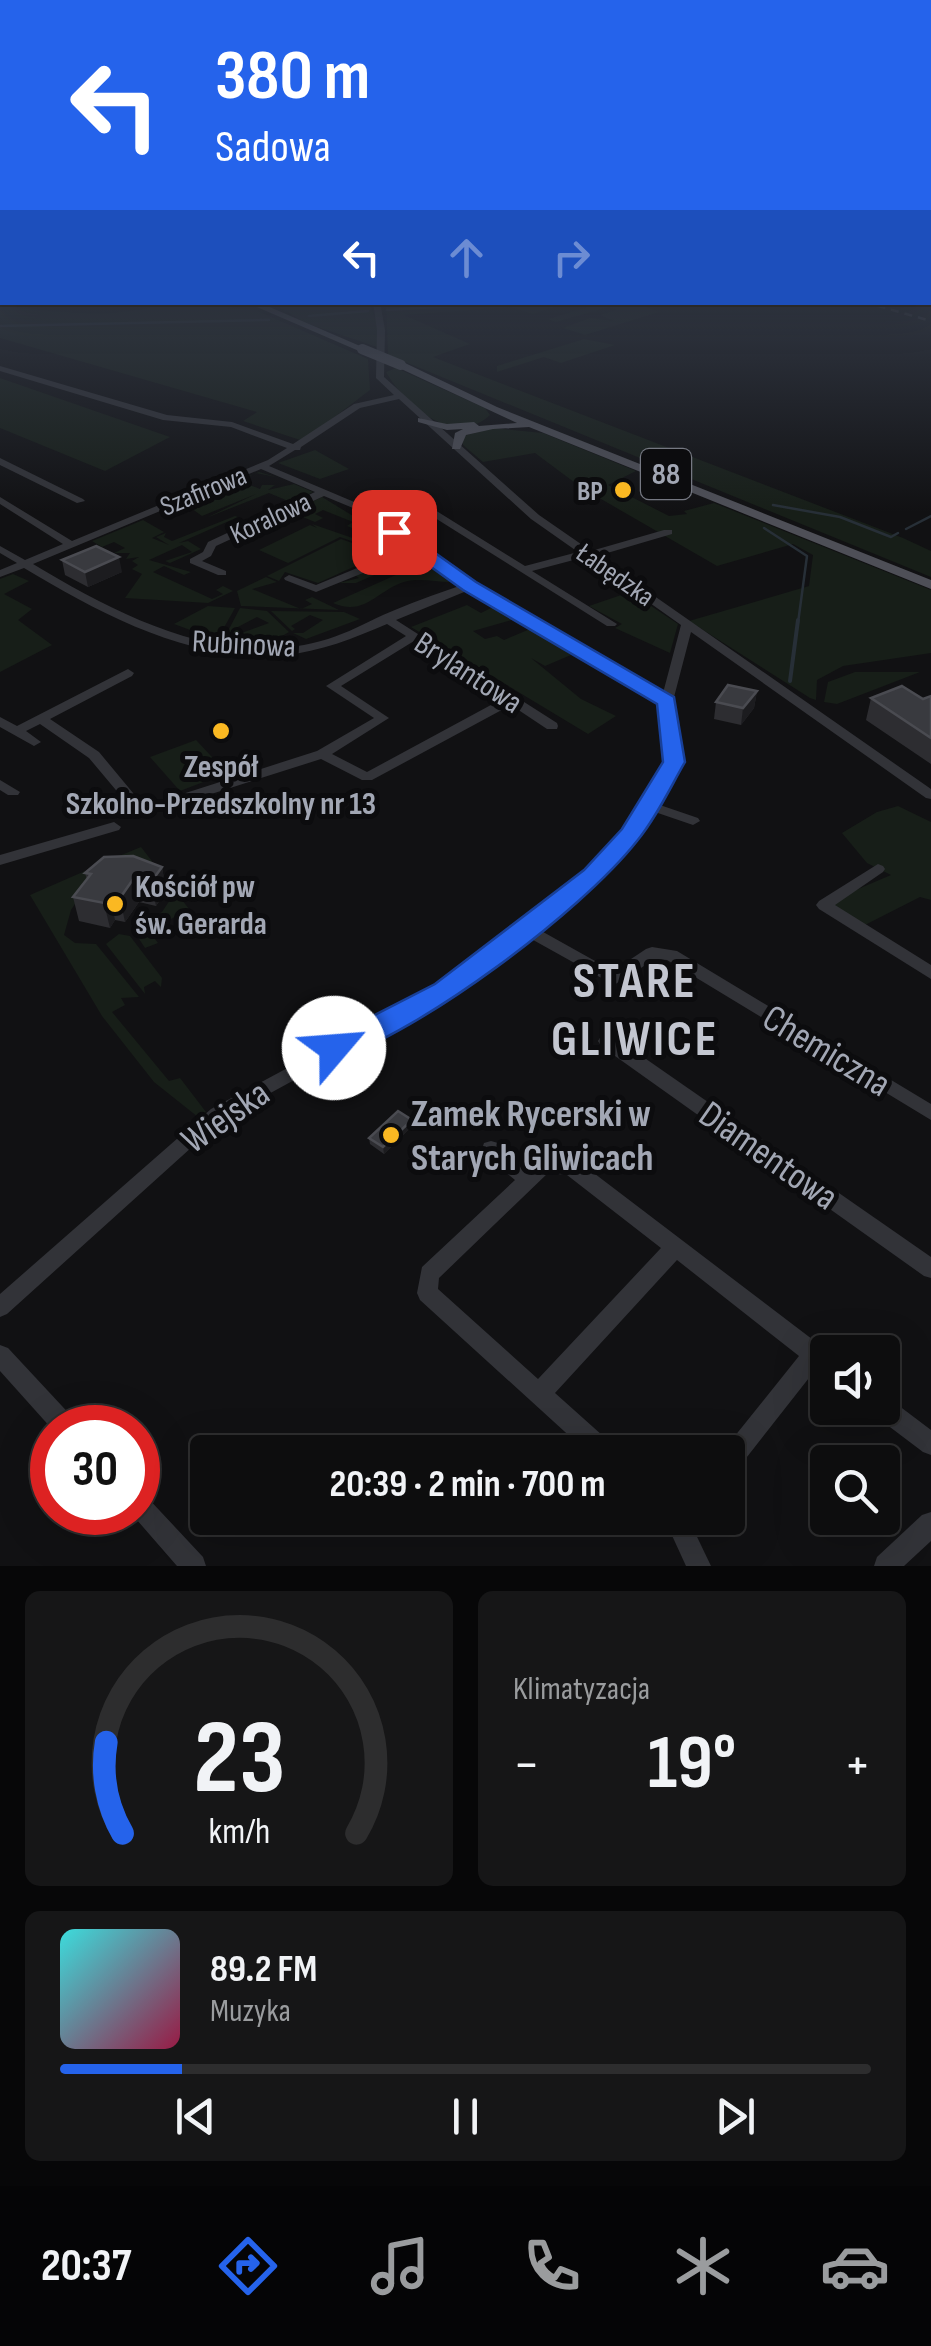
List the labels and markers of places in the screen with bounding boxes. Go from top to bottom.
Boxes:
place label: BP [577,475,603,508]
marker: BP [612,479,634,501]
pin [352,490,437,575]
marker: Zespół Szkolno-Przedszkolny nr 13 [210,720,232,742]
place label: Zespół Szkolno-Przedszkolny nr 13 [66,748,376,824]
place label: Kościół pw św. Gerarda [135,868,267,944]
marker: Kościół pw św. Gerarda [104,893,126,915]
place label: Zamek Rycerski w Starych Gliwicach [411,1092,653,1181]
marker: Zamek Rycerski w Starych Gliwicach [380,1124,402,1146]

